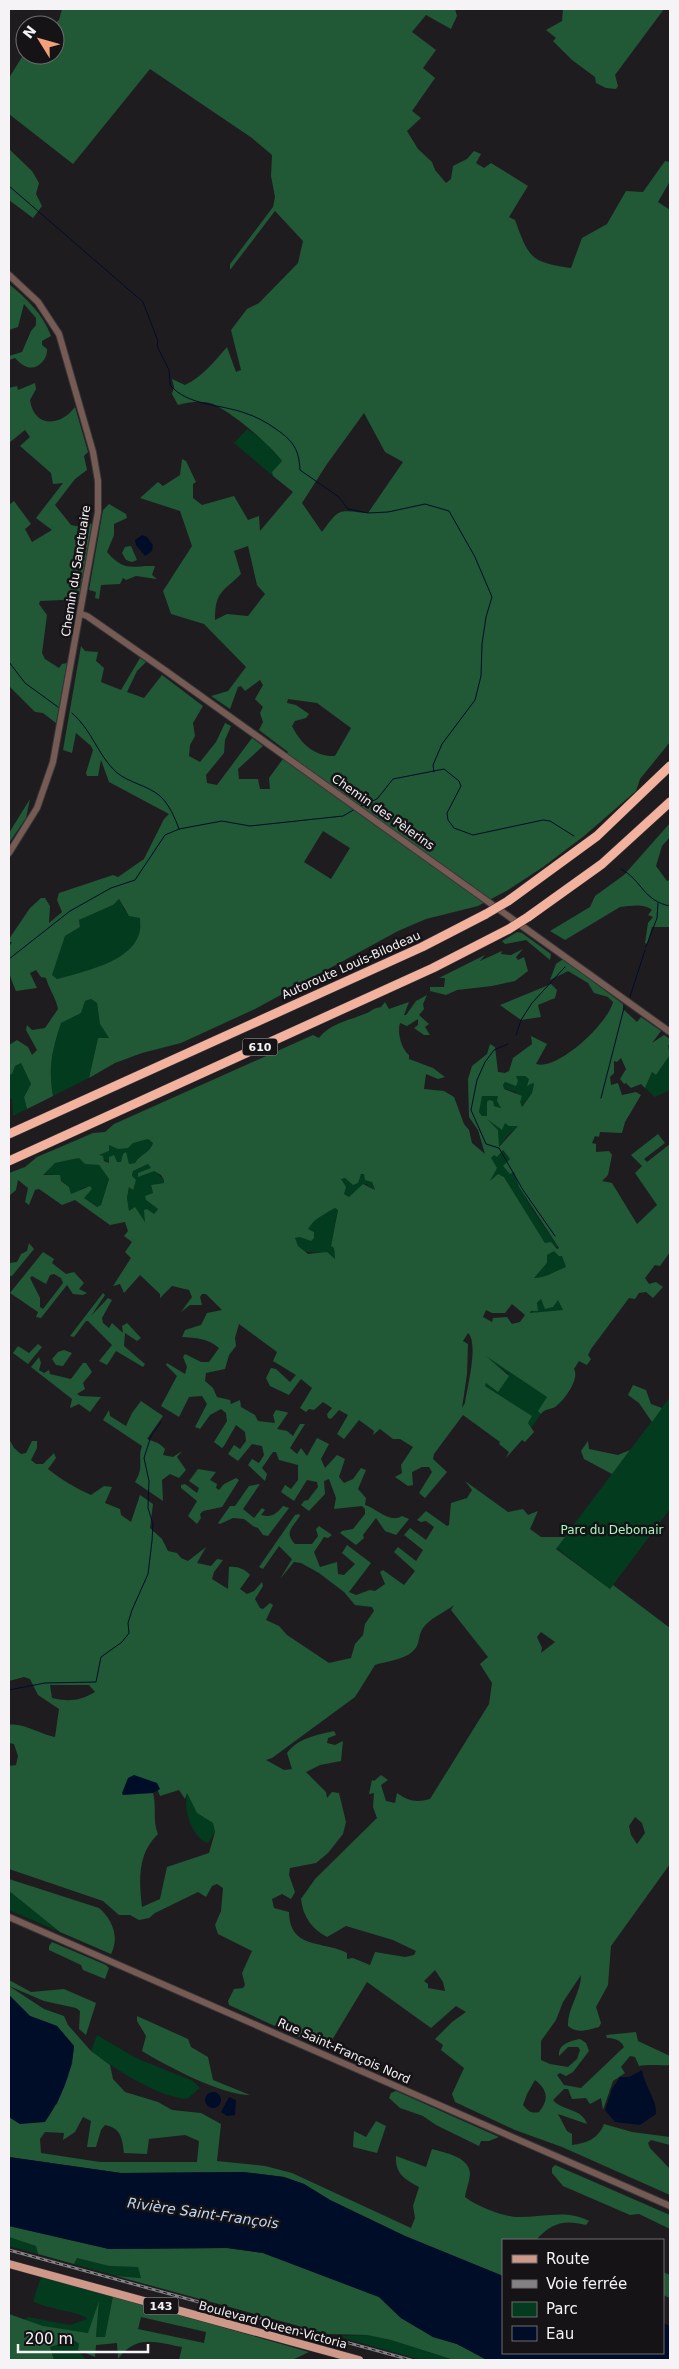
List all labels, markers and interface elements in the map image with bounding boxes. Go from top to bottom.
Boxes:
north arrow [15,15,65,65]
text: N [20,23,40,42]
street label: Chemin du Sanctuaire [59,504,93,638]
street label: Chemin des Pèlerins [329,771,437,853]
street label: Autoroute Louis-Bilodeau [279,928,423,1002]
road number: 610 [242,1038,278,1056]
park label: Parc du Debonair [561,1523,664,1537]
street label: Rue Saint-François Nord [276,2015,412,2087]
water label: Rivière Saint-François [126,2194,280,2232]
legend [502,2239,664,2354]
text: Route [546,2250,590,2268]
text: Voie ferrée [546,2275,627,2293]
road number: 143 [144,2298,178,2314]
street label: Boulevard Queen-Victoria [197,2298,349,2352]
text: Parc [546,2300,578,2318]
scale bar [18,2322,148,2354]
text: Eau [546,2325,574,2343]
text: 200 m [25,2330,73,2348]

